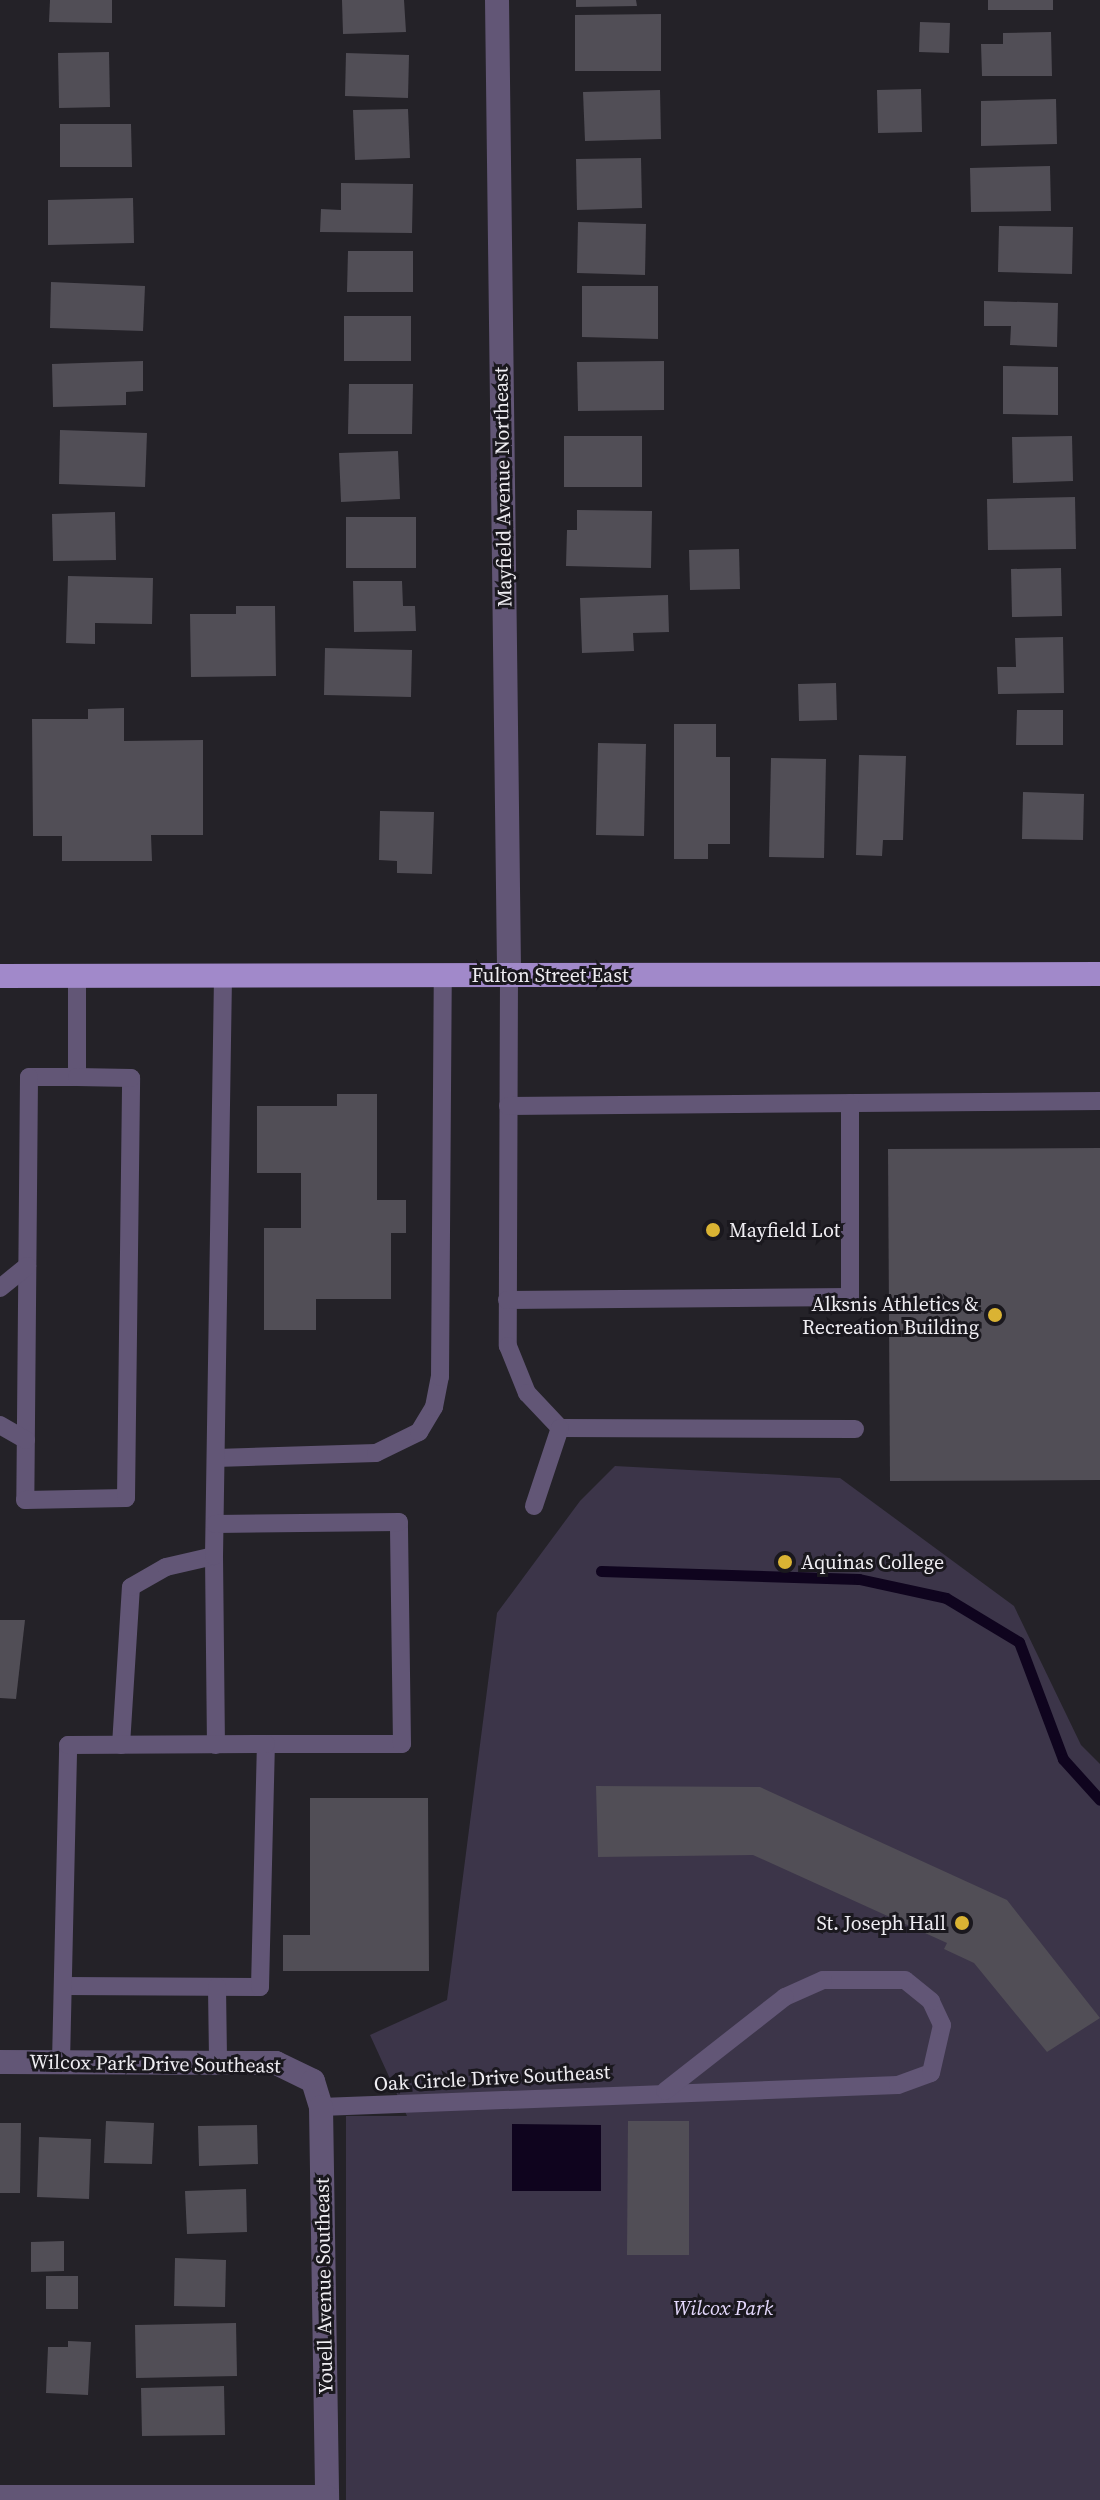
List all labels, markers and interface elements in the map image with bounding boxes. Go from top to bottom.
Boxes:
street label: Mayfield Avenue Northeast [489,367,517,607]
street label: Fulton Street East [472,963,628,987]
place label: Mayfield Lot [729,1218,840,1242]
marker: Mayfield Lot [704,1221,722,1239]
place label: Alksnis Athletics & Recreation Building [802,1292,979,1339]
marker: Alksnis Athletics & Recreation Building [986,1306,1004,1324]
place label: Aquinas College [801,1550,944,1574]
marker: Aquinas College [776,1553,794,1571]
place label: St. Joseph Hall [816,1911,946,1935]
marker: St. Joseph Hall [953,1914,971,1932]
street label: Wilcox Park Drive Southeast [29,2050,281,2078]
street label: Oak Circle Drive Southeast [373,2060,611,2096]
street label: Youell Avenue Southeast [310,2178,338,2394]
park label: Wilcox Park [673,2296,773,2320]

